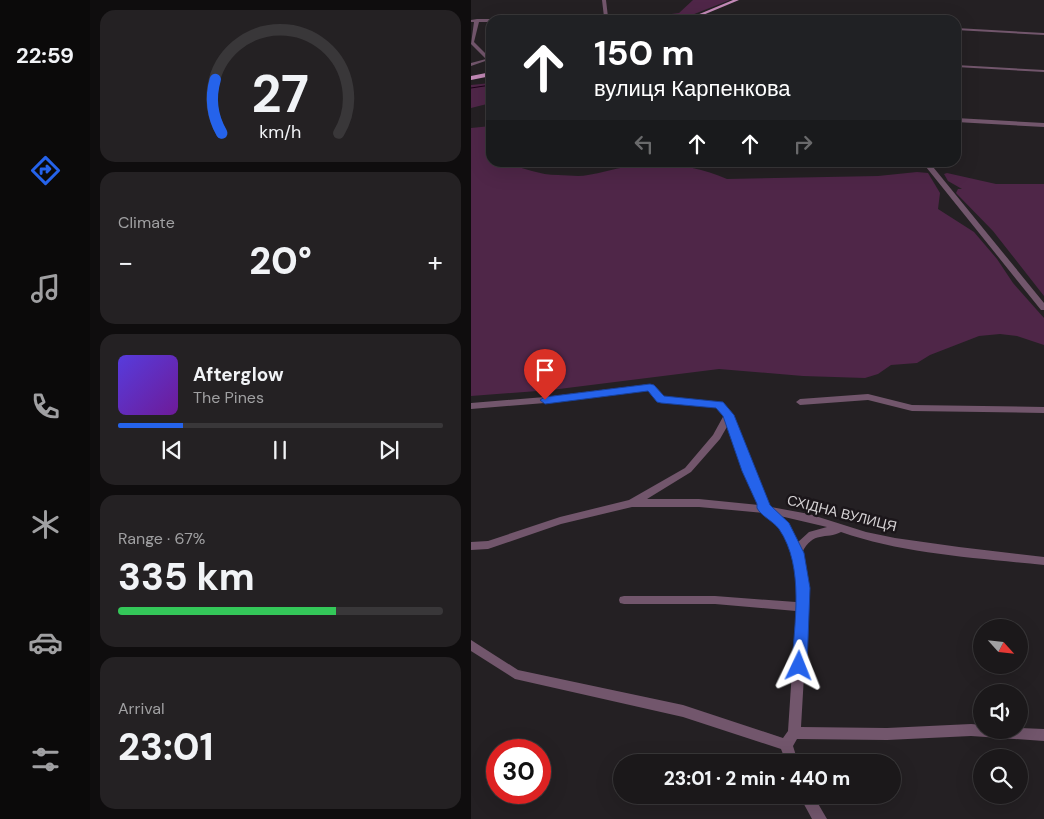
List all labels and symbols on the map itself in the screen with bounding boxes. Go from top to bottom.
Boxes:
pin [524,349,566,400]
street label: СХІДНА ВУЛИЦЯ [785,491,899,535]
north arrow [973,619,1029,674]
position arrow [772,639,824,691]
speed limit sign: 30 [486,739,551,804]

